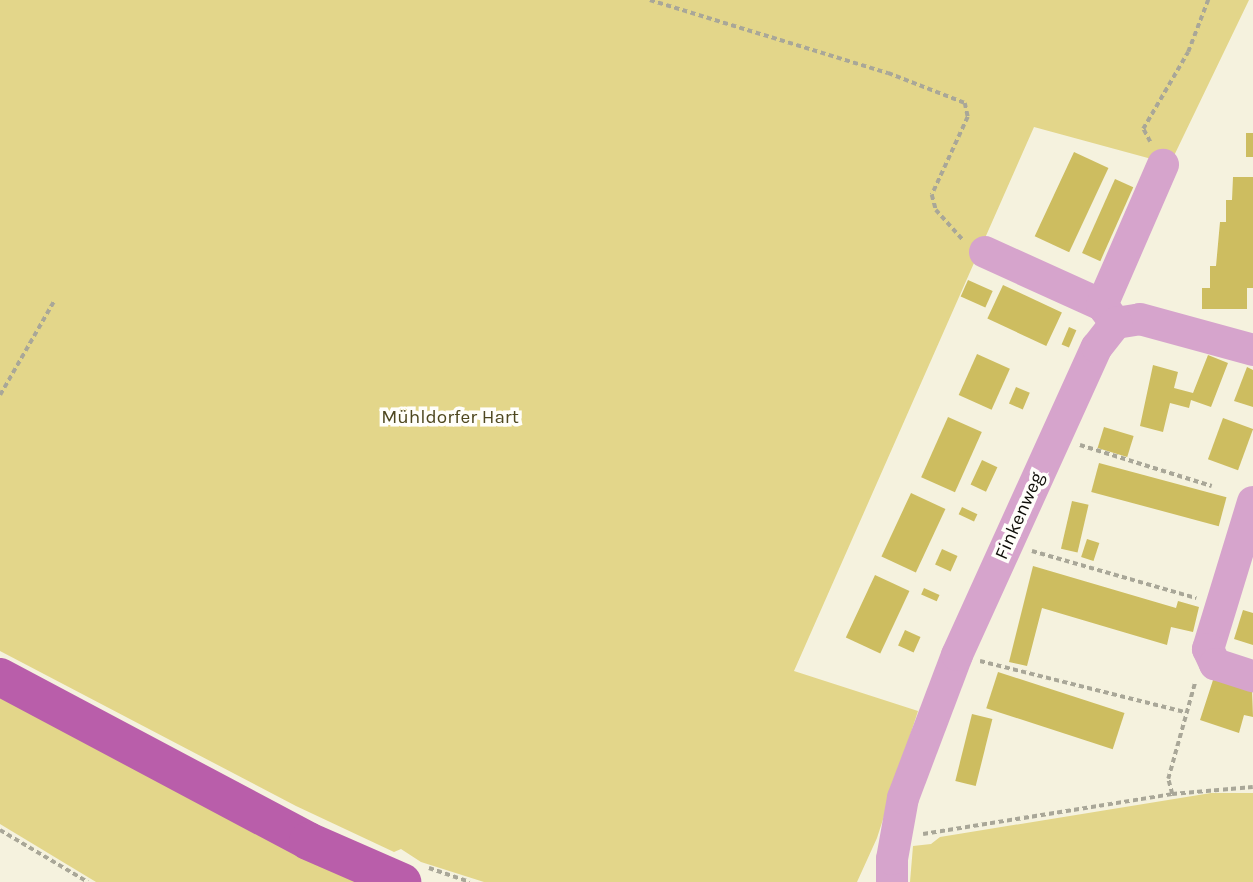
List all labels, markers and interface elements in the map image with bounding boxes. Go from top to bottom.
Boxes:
park label: Mühldorfer Hart [381,407,519,429]
street label: Finkenweg [991,469,1049,563]

